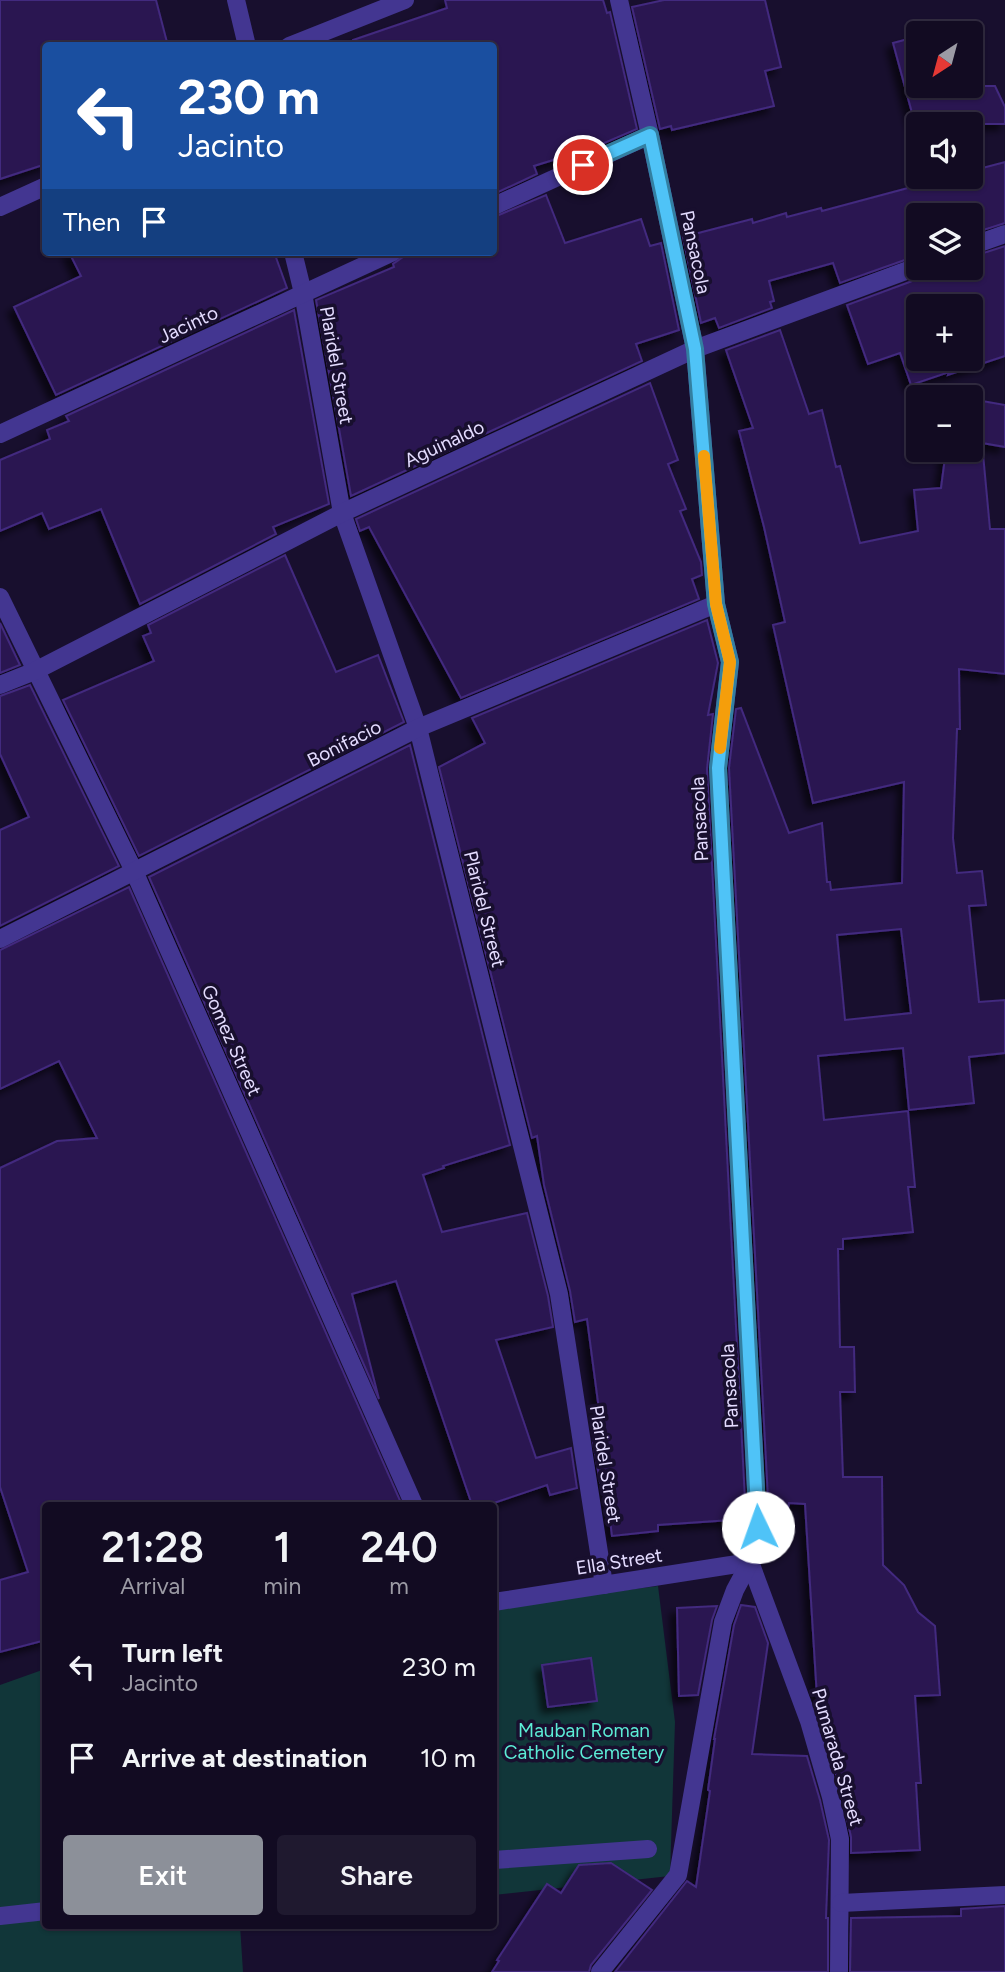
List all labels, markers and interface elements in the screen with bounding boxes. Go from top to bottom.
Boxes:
north arrow [906,21,984,98]
map controls [906,21,983,462]
text: 230 m [178,67,320,126]
icon: left [63,70,154,161]
button: sound [906,112,983,189]
text: Jacinto [178,127,284,165]
pin [553,135,613,195]
icon: arrive [564,146,602,184]
icon: arrive [135,203,173,241]
button: layers [906,203,983,280]
text: Then [63,206,121,238]
street label: Pansacola [675,208,716,296]
button: + [906,294,983,371]
street label: Jacinto [155,301,222,348]
street label: Plaridel Street [315,304,358,426]
button: − [906,385,983,462]
street label: Aguinaldo [401,415,488,472]
street label: Bonifacio [303,715,385,772]
street label: Pansacola [686,776,713,862]
street label: Plaridel Street [459,848,510,970]
street label: Gomez Street [197,981,266,1099]
street label: Pansacola [716,1343,743,1429]
street label: Plaridel Street [585,1403,626,1525]
position arrow [721,1490,795,1564]
text: 21:28 [101,1522,204,1573]
text: 1 [274,1522,291,1573]
text: 240 [360,1522,438,1573]
street label: Ella Street [574,1543,664,1580]
text: Arrival [120,1572,185,1600]
text: min [263,1572,301,1600]
text: m [389,1572,409,1600]
text: Turn left [122,1637,223,1669]
icon: left [63,1648,101,1686]
text: 230 m [402,1651,476,1683]
text: Jacinto [122,1669,198,1697]
street label: Pumarada Street [807,1686,868,1829]
park label: Mauban Roman Catholic Cemetery [504,1719,664,1764]
icon: arrive [63,1739,101,1777]
text: Arrive at destination [122,1742,367,1774]
text: 10 m [420,1742,476,1774]
button: Exit [63,1835,263,1915]
button: Share [277,1835,476,1915]

